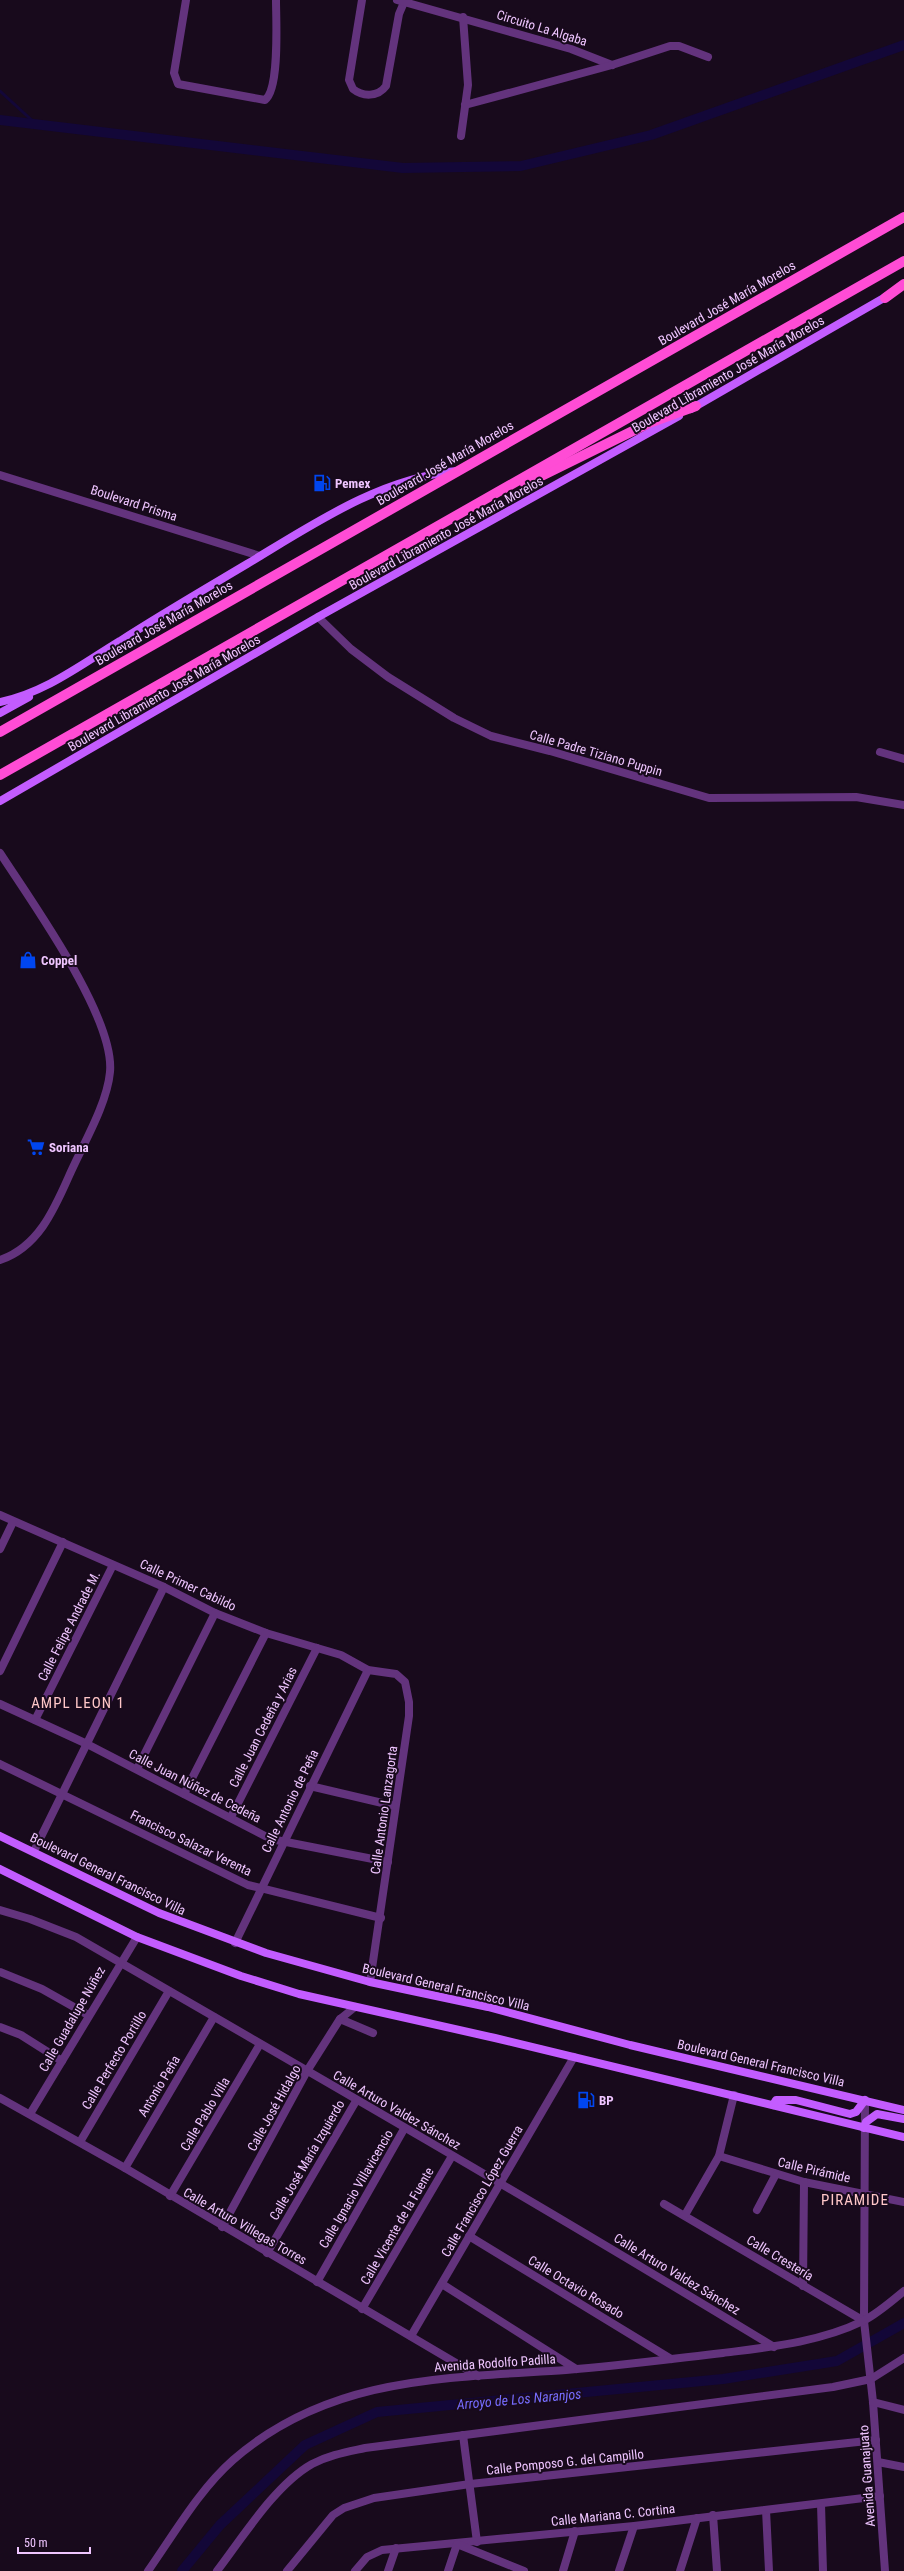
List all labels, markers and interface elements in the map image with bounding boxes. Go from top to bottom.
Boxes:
street label: Circuito La Algaba [495,7,589,49]
street label: Boulevard José María Morelos [656,258,798,348]
street label: Boulevard Libramiento José María Morelos [629,313,827,435]
street label: Boulevard José María Morelos [374,418,516,508]
fuel station icon: Pemex [312,473,332,493]
street label: Boulevard Libramiento José María Morelos [346,473,546,593]
place label: Pemex [335,476,370,491]
street label: Boulevard Prisma [89,482,179,524]
street label: Boulevard José María Morelos [93,578,235,668]
street label: Boulevard Libramiento José María Morelos [65,632,263,754]
street label: Calle Padre Tiziano Puppin [528,727,664,779]
shop icon: Coppel [18,950,38,970]
place label: Coppel [41,953,77,968]
supermarket icon: Soriana [26,1137,46,1157]
place label: Soriana [49,1140,89,1155]
street label: Calle Primer Cabildo [137,1556,239,1614]
street label: Calle Felipe Andrade M. [35,1569,103,1683]
street label: Calle Juan Cedeña y Arias [226,1664,300,1790]
district label: AMPL LEON 1 [31,1694,125,1712]
street label: Calle Antonio Lanzagorta [368,1745,400,1875]
street label: Calle Juan Núñez de Cedeña [126,1746,264,1826]
street label: Calle Antonio de Peña [259,1747,321,1855]
street label: Francisco Salazar Verenta [128,1807,254,1879]
street label: Boulevard General Francisco Villa [28,1830,188,1918]
street label: Boulevard General Francisco Villa [361,1960,531,2014]
street label: Calle Guadalupe Núñez [36,1964,108,2074]
street label: Calle Perfecto Portillo [79,2008,149,2112]
street label: Boulevard General Francisco Villa [676,2036,846,2090]
street label: Antonio Peña [135,2053,183,2119]
street label: Calle José Hidalgo [244,2062,304,2154]
street label: Calle Arturo Valdez Sánchez [331,2067,464,2153]
street label: Calle Pablo Villa [177,2074,233,2154]
fuel station icon: BP [576,2090,596,2110]
place label: BP [599,2093,614,2108]
street label: Calle José María Izquierdo [266,2097,348,2223]
street label: Calle Francisco López Guerra [438,2123,526,2259]
street label: Calle Ignacio Villavicencio [316,2127,396,2251]
street label: Calle Pirámide [776,2154,852,2186]
street label: Calle Vicente de la Fuente [357,2165,437,2287]
street label: Calle Arturo Villegas Torres [181,2185,309,2268]
district label: PIRAMIDE [821,2191,889,2209]
street label: Calle Arturo Valdez Sánchez [611,2230,743,2318]
street label: Calle Crestería [744,2232,816,2284]
street label: Calle Octavio Rosado [525,2252,627,2322]
street label: Avenida Rodolfo Padilla [434,2351,556,2375]
water label: Arroyo de Los Naranjos [455,2386,582,2413]
street label: Avenida Guanajuato [856,2425,878,2527]
street label: Calle Pomposo G. del Campillo [485,2446,645,2478]
street label: Calle Mariana C. Cortina [550,2501,676,2529]
scale bar [18,2529,90,2555]
text: 50 m [24,2536,48,2550]

